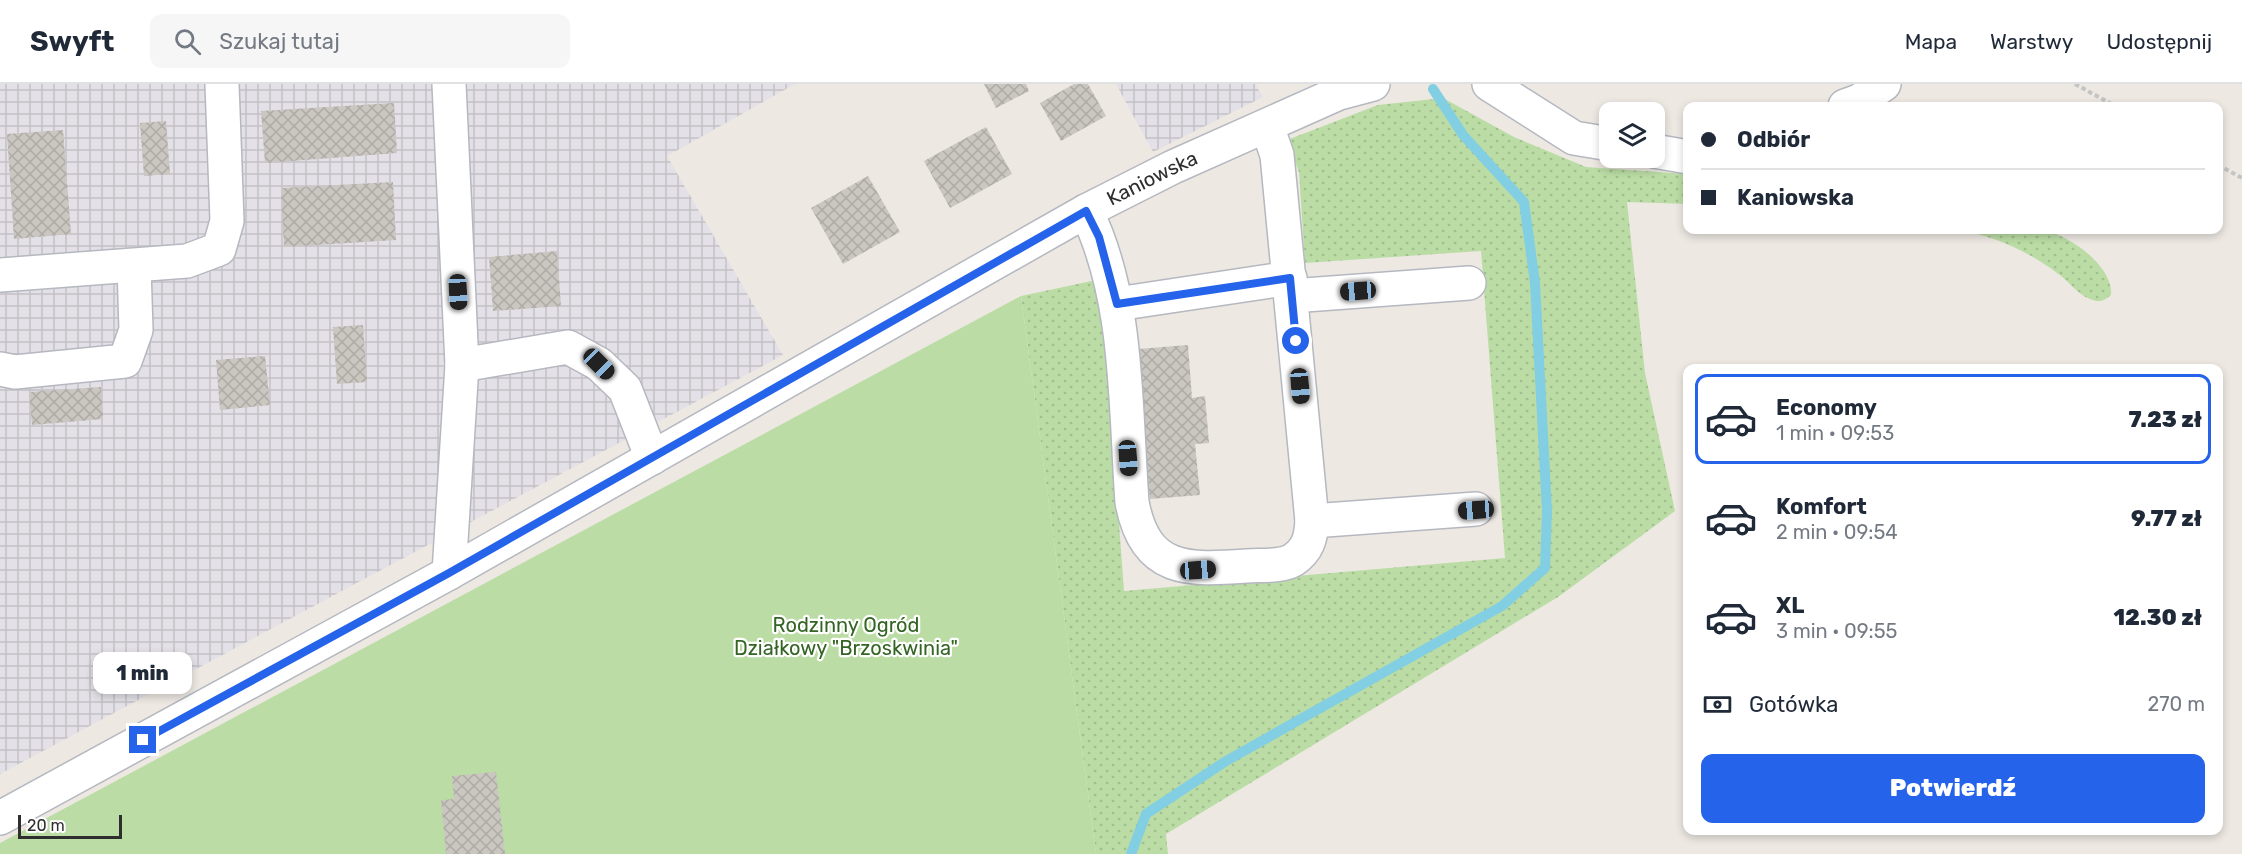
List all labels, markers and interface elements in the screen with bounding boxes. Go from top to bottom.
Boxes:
search box [150,14,570,68]
text: Swyft [30,25,114,58]
icon: search [171,25,204,58]
text: Szukaj tutaj [219,28,340,55]
text: Mapa [1905,29,1957,54]
text: Warstwy [1990,29,2073,54]
text: Udostępnij [2106,29,2212,54]
map controls [1599,102,1665,168]
button: layers [1599,102,1665,168]
text: Odbiór [1737,126,1810,153]
street label: Kaniowska [1103,146,1201,211]
text: Kaniowska [1737,184,1854,211]
car [448,274,468,310]
car [1339,281,1377,301]
route start [1282,327,1309,354]
car [580,345,618,383]
car [1289,367,1311,405]
icon: car [1704,392,1758,446]
text: Economy [1776,394,1877,421]
text: 7.23 zł [2128,406,2202,433]
text: 1 min · 09:53 [1776,421,1894,445]
car [1118,439,1138,477]
icon: car [1704,491,1758,545]
text: Komfort [1776,493,1867,520]
car [1457,500,1495,520]
text: 9.77 zł [2131,505,2202,532]
text: 2 min · 09:54 [1776,520,1898,544]
car [1179,560,1217,580]
icon: car [1704,590,1758,644]
text: XL [1776,592,1804,619]
text: 12.30 zł [2113,604,2202,631]
park label: Rodzinny Ogród Działkowy "Brzoskwinia" [734,613,958,660]
text: 3 min · 09:55 [1776,619,1898,643]
callout: 1 min [94,653,192,695]
text: 1 min [116,661,169,685]
icon: cash [1701,688,1734,721]
text: Gotówka [1749,691,1838,718]
text: 270 m [2148,692,2205,716]
route end [129,726,156,753]
button: Potwierdź [1701,754,2205,823]
scale bar [18,812,122,840]
text: 20 m [27,816,65,835]

